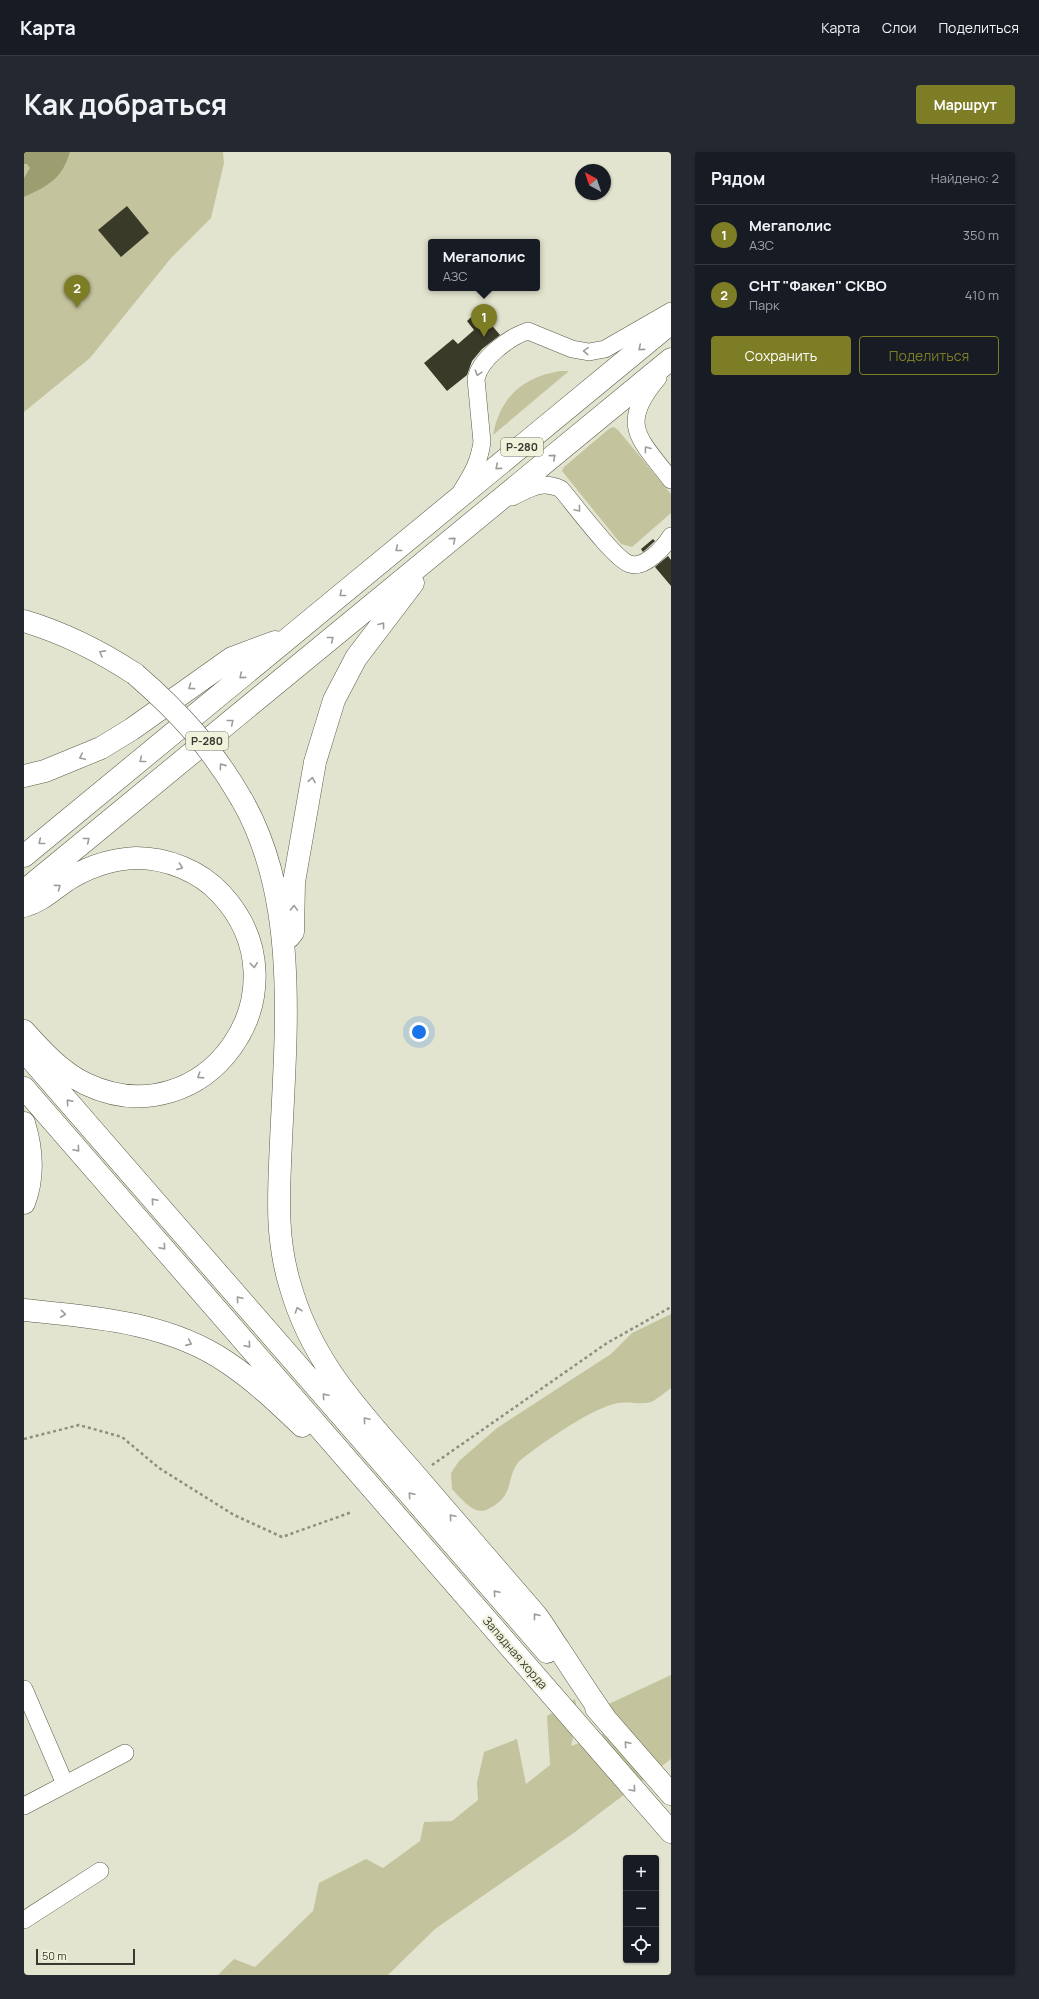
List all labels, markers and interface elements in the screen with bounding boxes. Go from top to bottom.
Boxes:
text: Карта [20,15,76,41]
text: Карта [821,18,860,37]
text: Слои [882,18,916,37]
text: Поделиться [938,18,1019,37]
text: Как добраться [24,85,227,123]
button: Маршрут [916,85,1015,124]
north arrow [575,164,611,200]
text: Рядом [711,167,765,190]
text: Найдено: 2 [931,169,999,187]
text: Мегаполис [749,215,832,236]
text: 1 [721,226,727,244]
text: 350 m [963,226,999,244]
text: АЗС [749,236,774,254]
popup [428,239,540,291]
text: Мегаполис [443,246,525,267]
text: АЗС [443,267,468,285]
pin: 2 [64,275,90,308]
text: СНТ "Факел" СКВО [749,275,887,296]
text: 2 [720,286,728,304]
text: 410 m [965,286,999,304]
text: Парк [749,296,779,314]
pin: 1 [471,304,497,337]
button: Сохранить [711,336,851,375]
button: Поделиться [859,336,999,375]
one-way arrow [638,343,646,350]
one-way arrow [583,346,590,355]
one-way arrow [474,369,483,376]
road number: Р-280 [501,438,543,456]
one-way arrow [645,446,652,453]
one-way arrow [549,454,556,461]
one-way arrow [495,462,502,469]
one-way arrow [573,504,580,511]
one-way arrow [449,537,456,544]
one-way arrow [395,545,402,552]
one-way arrow [340,589,347,596]
one-way arrow [377,622,384,629]
one-way arrow [327,637,334,644]
one-way arrow [98,651,106,658]
one-way arrow [239,672,246,679]
one-way arrow [188,682,195,690]
one-way arrow [226,719,233,726]
road number: Р-280 [186,732,228,750]
one-way arrow [78,752,86,760]
one-way arrow [139,755,146,762]
one-way arrow [220,764,227,771]
one-way arrow [307,777,316,783]
one-way arrow [39,837,46,844]
one-way arrow [82,837,89,844]
one-way arrow [175,862,183,870]
one-way arrow [53,885,60,892]
one-way arrow [289,905,298,911]
one-way arrow [249,962,258,969]
your location [409,1022,429,1042]
one-way arrow [198,1072,205,1079]
one-way arrow [66,1100,73,1107]
one-way arrow [73,1144,80,1152]
one-way arrow [152,1198,159,1205]
one-way arrow [158,1242,165,1250]
one-way arrow [237,1296,244,1303]
one-way arrow [294,1306,303,1313]
one-way arrow [60,1309,66,1318]
one-way arrow [185,1338,192,1346]
one-way arrow [243,1340,250,1348]
one-way arrow [323,1394,330,1401]
one-way arrow [364,1417,371,1424]
one-way arrow [408,1492,415,1500]
one-way arrow [449,1515,456,1522]
one-way arrow [493,1590,500,1598]
street label: Западная хорда [479,1613,552,1693]
one-way arrow [534,1614,541,1621]
one-way arrow [624,1741,632,1749]
one-way arrow [629,1784,636,1791]
map controls [623,1855,659,1963]
button: + [623,1855,659,1891]
button: − [623,1891,659,1927]
button: locate [623,1927,659,1963]
scale bar [36,1947,135,1966]
text: 50 m [42,1948,67,1963]

